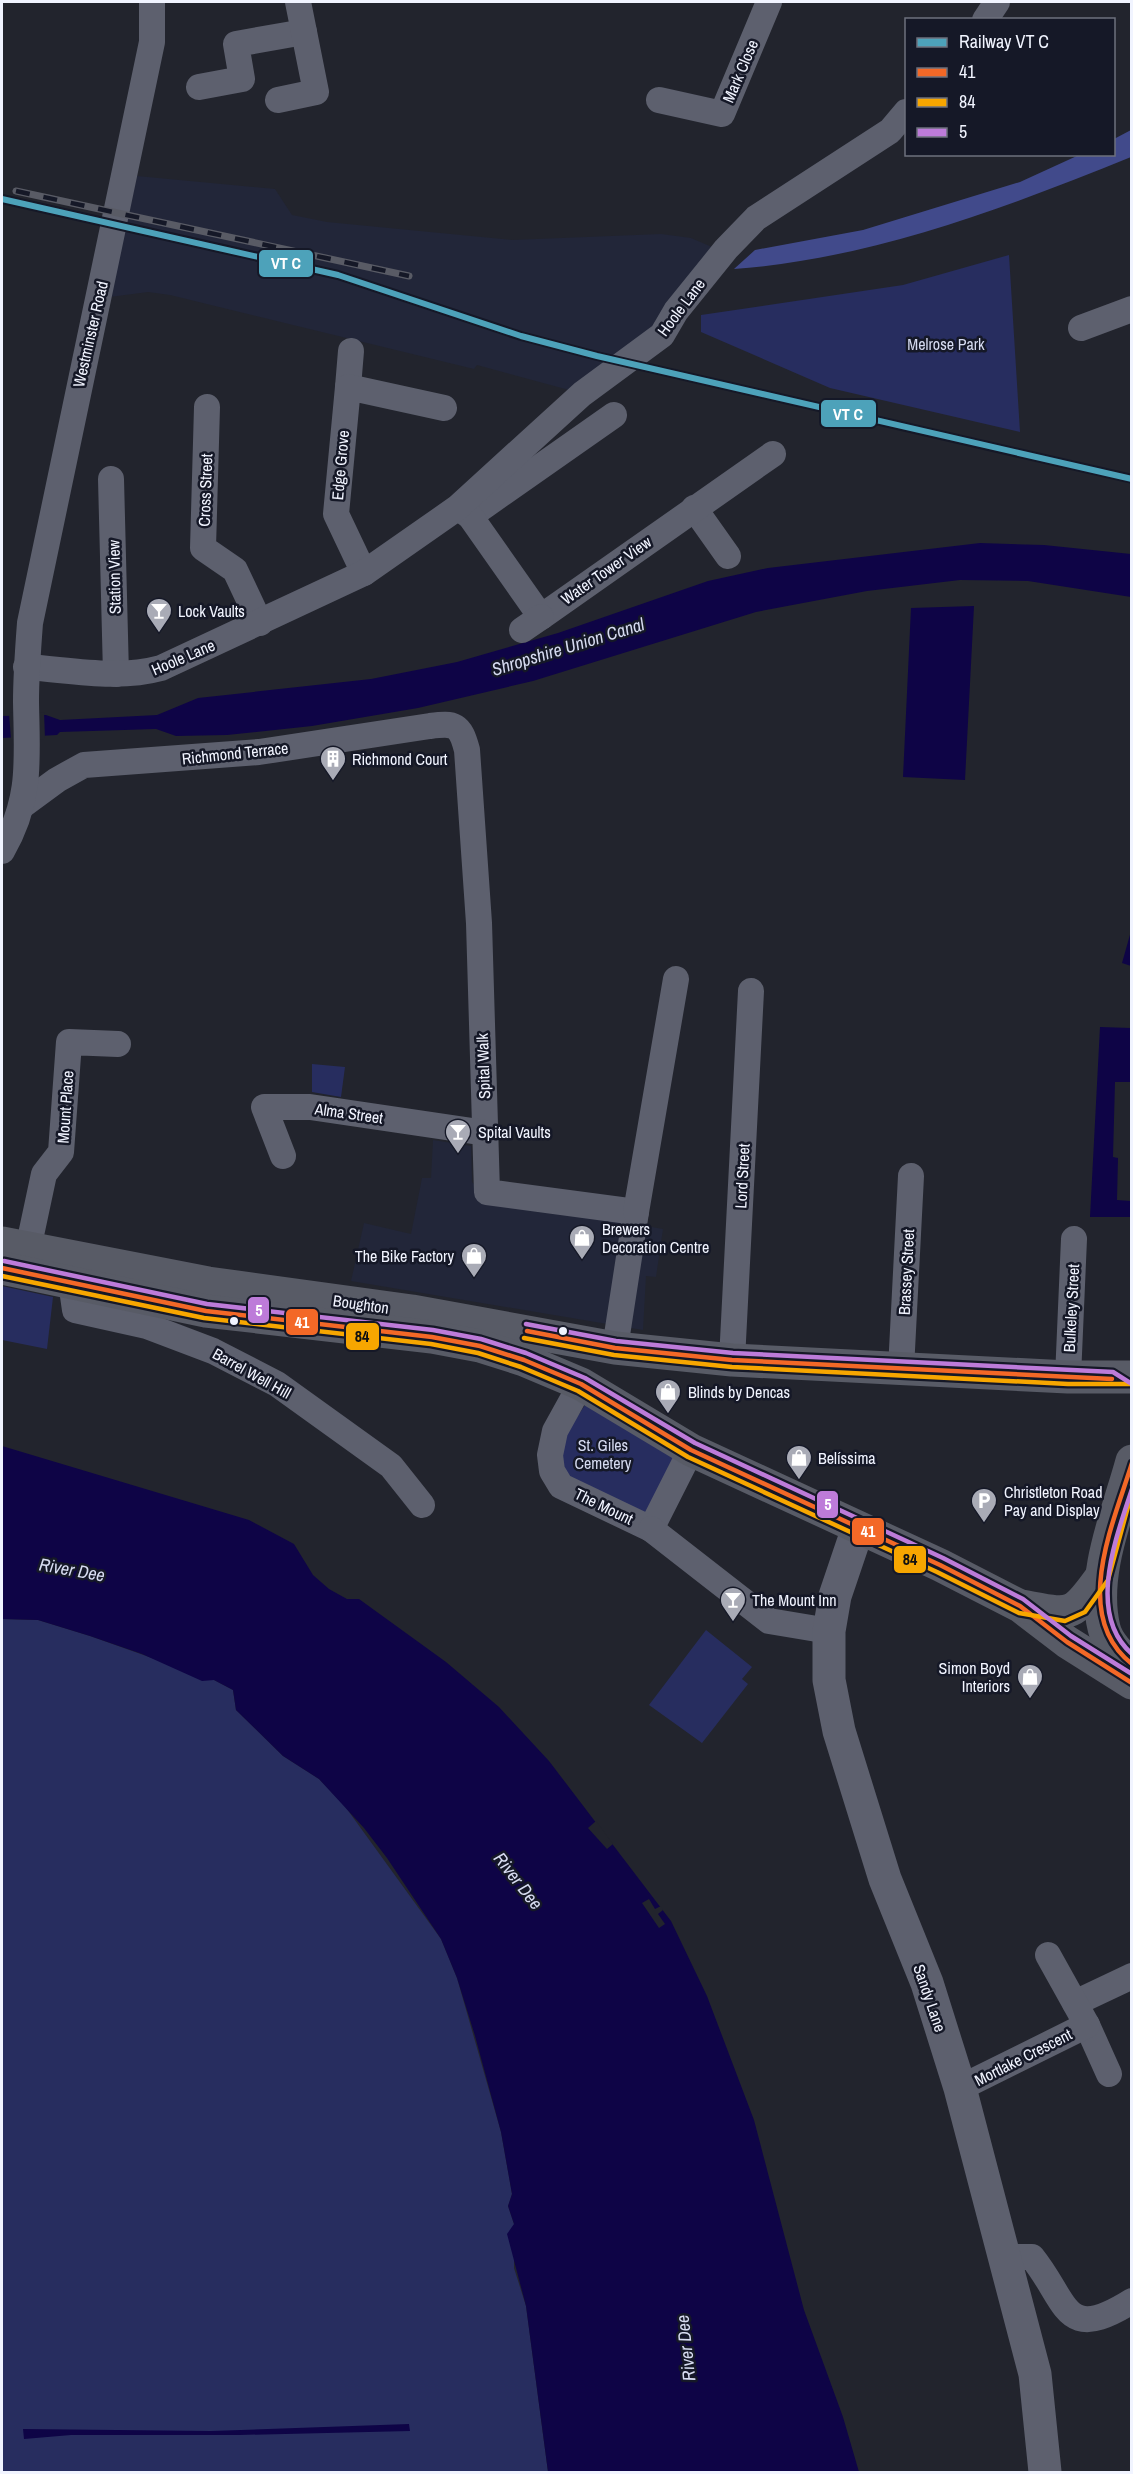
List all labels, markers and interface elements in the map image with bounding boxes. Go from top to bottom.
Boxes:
legend [905,18,1115,156]
text: Railway VT C [959,29,1049,54]
street label: Mark Close [717,36,763,106]
text: 41 [959,59,976,84]
text: 84 [959,89,975,114]
text: 5 [959,119,967,144]
line badge: VT C [258,249,314,278]
text: VT C [271,252,301,274]
street label: Hoole Lane [652,274,710,340]
street label: Westminster Road [67,279,113,389]
park label: Melrose Park [907,333,985,355]
line badge: VT C [820,399,877,428]
text: VT C [833,403,863,425]
street label: Edge Grove [326,429,354,501]
street label: Cross Street [193,453,217,527]
street label: Water Tower View [556,530,656,609]
street label: Station View [102,539,126,614]
bar icon: Lock Vaults [144,596,174,634]
place label: Lock Vaults [178,600,245,622]
water label: Shropshire Union Canal [488,611,648,682]
street label: Hoole Lane [148,634,218,680]
street label: Richmond Terrace [181,736,289,770]
building icon: Richmond Court [318,744,348,782]
place label: Richmond Court [352,748,448,770]
street label: Spital Walk [471,1032,495,1099]
street label: Mount Place [51,1070,79,1144]
street label: Alma Street [313,1097,385,1129]
bar icon: Spital Vaults [443,1117,473,1155]
place label: Spital Vaults [478,1121,551,1143]
street label: Lord Street [729,1143,755,1209]
place label: Brewers Decoration Centre [602,1218,709,1258]
shop icon: Brewers Decoration Centre [567,1223,597,1261]
street label: Brassey Street [893,1228,919,1316]
shop icon: The Bike Factory [459,1241,489,1279]
place label: The Bike Factory [355,1245,454,1267]
street label: Bulkeley Street [1058,1263,1084,1353]
street label: Boughton [332,1289,390,1319]
line badge: 5 [247,1296,270,1324]
text: 5 [255,1299,263,1321]
line badge: 41 [285,1308,319,1336]
text: 41 [295,1311,310,1333]
unlabelled marker [228,1315,240,1327]
line badge: 84 [345,1322,380,1351]
text: 84 [355,1325,370,1347]
unlabelled marker [557,1325,569,1337]
street label: Barrel Well Hill [209,1342,295,1404]
shop icon: Blinds by Dencas [653,1377,683,1415]
place label: Blinds by Dencas [688,1381,790,1403]
park label: St. Giles Cemetery [575,1434,632,1474]
shop icon: Belíssima [784,1443,814,1481]
place label: Belíssima [818,1447,876,1469]
place label: Christleton Road Pay and Display [1004,1481,1102,1521]
street label: The Mount [571,1482,637,1530]
parking icon: Christleton Road Pay and Display [969,1486,999,1524]
line badge: 5 [816,1490,839,1519]
text: 5 [824,1493,832,1515]
line badge: 41 [851,1517,885,1546]
text: 41 [861,1520,876,1542]
line badge: 84 [893,1545,927,1574]
text: 84 [903,1548,918,1570]
water label: River Dee [37,1551,107,1588]
bar icon: The Mount Inn [718,1585,748,1623]
place label: The Mount Inn [752,1589,837,1611]
place label: Simon Boyd Interiors [939,1657,1010,1697]
shop icon: Simon Boyd Interiors [1015,1662,1045,1700]
water label: River Dee [488,1847,549,1915]
street label: Sandy Lane [908,1961,952,2035]
street label: Mortlake Crescent [971,2023,1076,2091]
water label: River Dee [670,2314,701,2382]

